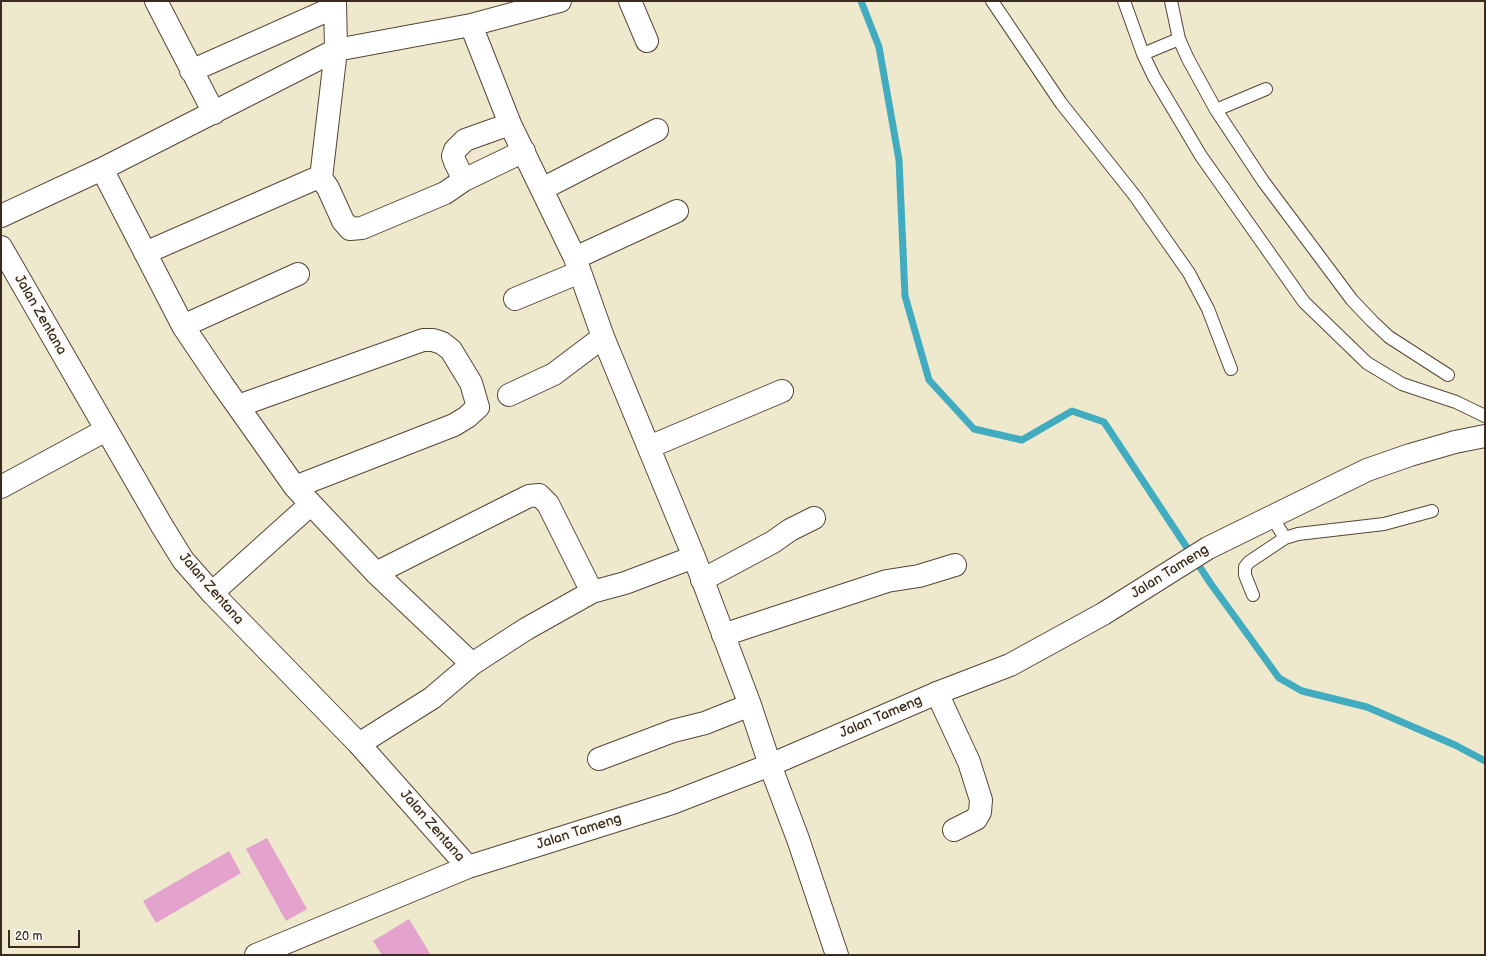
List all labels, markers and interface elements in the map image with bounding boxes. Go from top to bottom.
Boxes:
street label: Jalan Zentana [10,272,70,358]
street label: Jalan Tameng [1128,541,1212,603]
street label: Jalan Zentana [175,550,247,628]
street label: Jalan Tameng [837,692,925,742]
street label: Jalan Zentana [396,787,468,865]
street label: Jalan Tameng [534,810,624,854]
scale bar [10,922,82,948]
text: 20 m [15,929,42,944]

